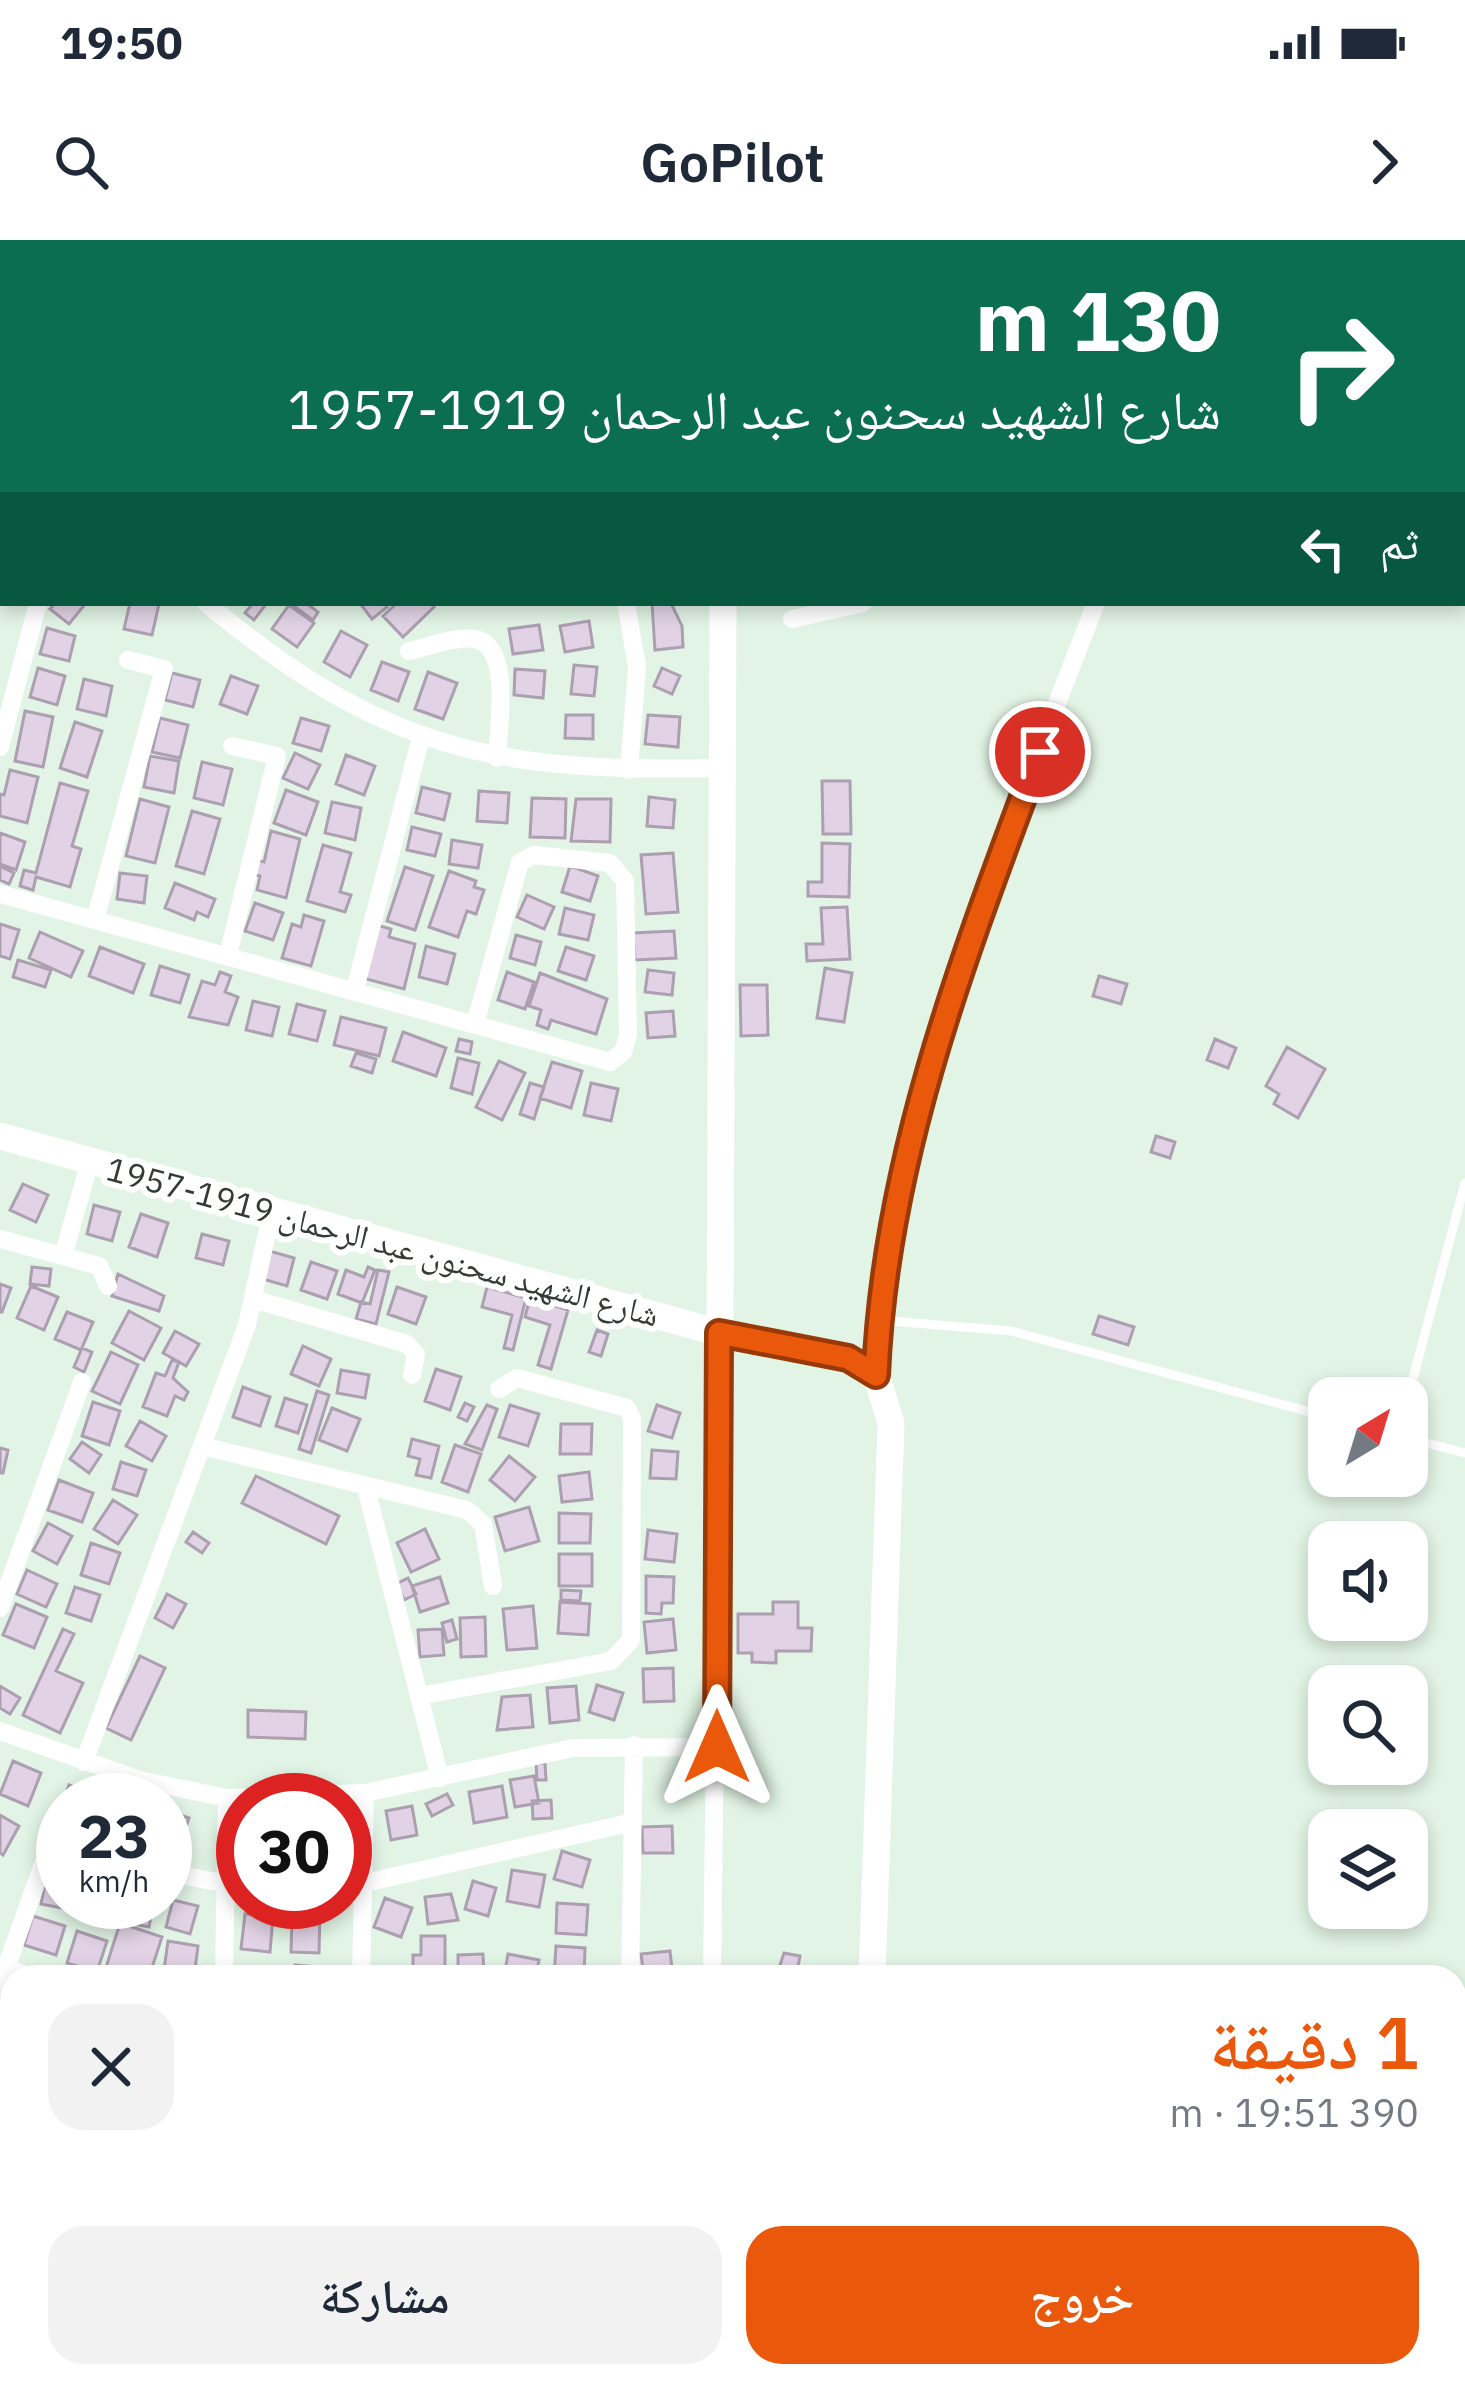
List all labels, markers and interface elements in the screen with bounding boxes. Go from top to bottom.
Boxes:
text: 19:50 [60,13,183,71]
text: GoPilot [640,127,825,197]
icon: search [48,129,114,195]
icon: forward [1351,129,1417,195]
text: 130 m [975,265,1221,374]
icon: right [1263,288,1419,444]
text: شارع الشهيد سحنون عبد الرحمان 1919-1957 [287,374,1221,444]
text: ثم [1380,513,1419,571]
icon: left [1290,516,1356,582]
pin [989,701,1091,803]
icon: arrive [1007,719,1073,785]
street label: شارع الشهيد سحنون عبد الرحمان 1919-1957 [102,1146,664,1336]
north arrow [1308,1377,1428,1497]
map controls [1308,1377,1428,1929]
button: sound [1308,1521,1428,1641]
button: search [1308,1665,1428,1785]
position arrow [654,1684,780,1810]
speed limit sign: 30 [216,1773,372,1929]
text: 23 [78,1796,150,1875]
button: layers [1308,1809,1428,1929]
text: km/h [79,1861,149,1900]
text: 1 دقيقة [1209,1995,1419,2089]
button: close [48,2004,174,2130]
text: 390 m · 19:51 [1169,2087,1419,2138]
button: مشاركة [48,2226,722,2364]
button: خروج [746,2226,1419,2364]

